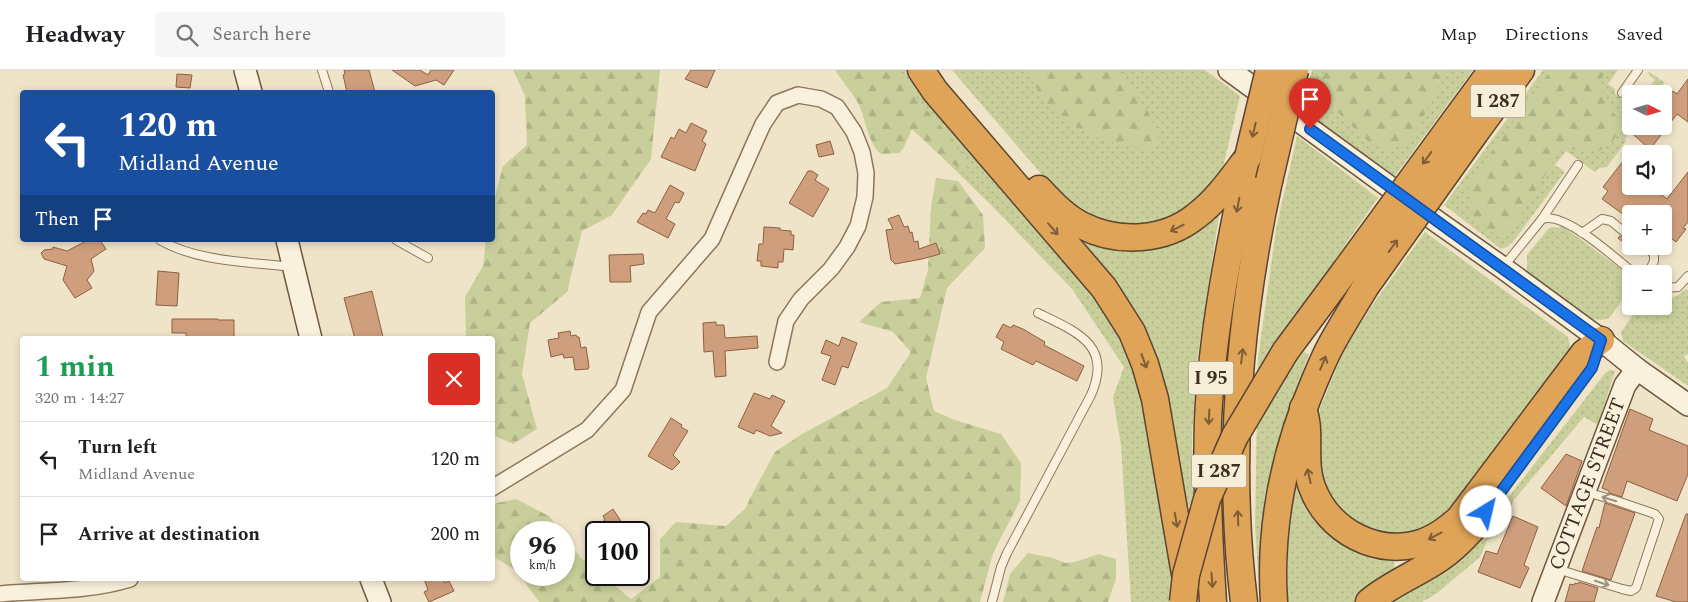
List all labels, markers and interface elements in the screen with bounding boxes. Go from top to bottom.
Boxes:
search box [155,12,505,57]
text: Headway [25,17,125,53]
text: Search here [213,20,311,49]
icon: search [173,21,201,49]
text: Map [1441,21,1477,48]
text: Directions [1505,21,1589,48]
text: Saved [1617,21,1663,48]
pin [1289,78,1331,129]
icon: arrive [1296,85,1324,113]
road number: I 287 [1470,85,1526,118]
north arrow [1622,85,1672,135]
map controls [1622,85,1672,315]
text: 120 m [118,99,217,152]
icon: left [35,110,100,175]
one-way arrow [1249,122,1258,138]
button: sound [1622,145,1672,195]
text: Midland Avenue [118,147,279,180]
one-way arrow [1422,151,1432,165]
one-way arrow [1233,196,1243,212]
text: Then [35,205,79,234]
icon: arrive [89,205,117,233]
button: + [1622,205,1672,255]
one-way arrow [1047,222,1058,235]
one-way arrow [1170,223,1185,233]
one-way arrow [1388,239,1398,253]
button: − [1622,265,1672,315]
text: 1 min [35,344,115,390]
one-way arrow [1237,348,1247,364]
button: close [428,353,480,405]
one-way arrow [1140,353,1149,369]
one-way arrow [1318,356,1328,371]
road number: I 95 [1188,362,1234,394]
text: 320 m · 14:27 [35,386,125,410]
street label: COTTAGE STREET [1541,394,1634,575]
one-way arrow [1204,409,1213,425]
text: Turn left [78,433,157,462]
icon: left [35,445,63,473]
text: 120 m [430,445,480,474]
road number: I 287 [1192,454,1246,488]
text: Midland Avenue [78,462,195,486]
one-way arrow [1304,468,1313,484]
position arrow [1459,485,1511,537]
one-way arrow [1602,493,1618,503]
one-way arrow [1233,511,1243,527]
one-way arrow [1171,512,1181,528]
icon: arrive [35,520,63,548]
text: Arrive at destination [78,520,260,549]
text: 200 m [430,520,480,549]
speed limit sign: 100 [585,521,650,586]
text: 96 [528,528,557,566]
one-way arrow [1428,532,1443,541]
text: km/h [529,556,556,575]
one-way arrow [1207,571,1216,587]
one-way arrow [1594,579,1609,588]

